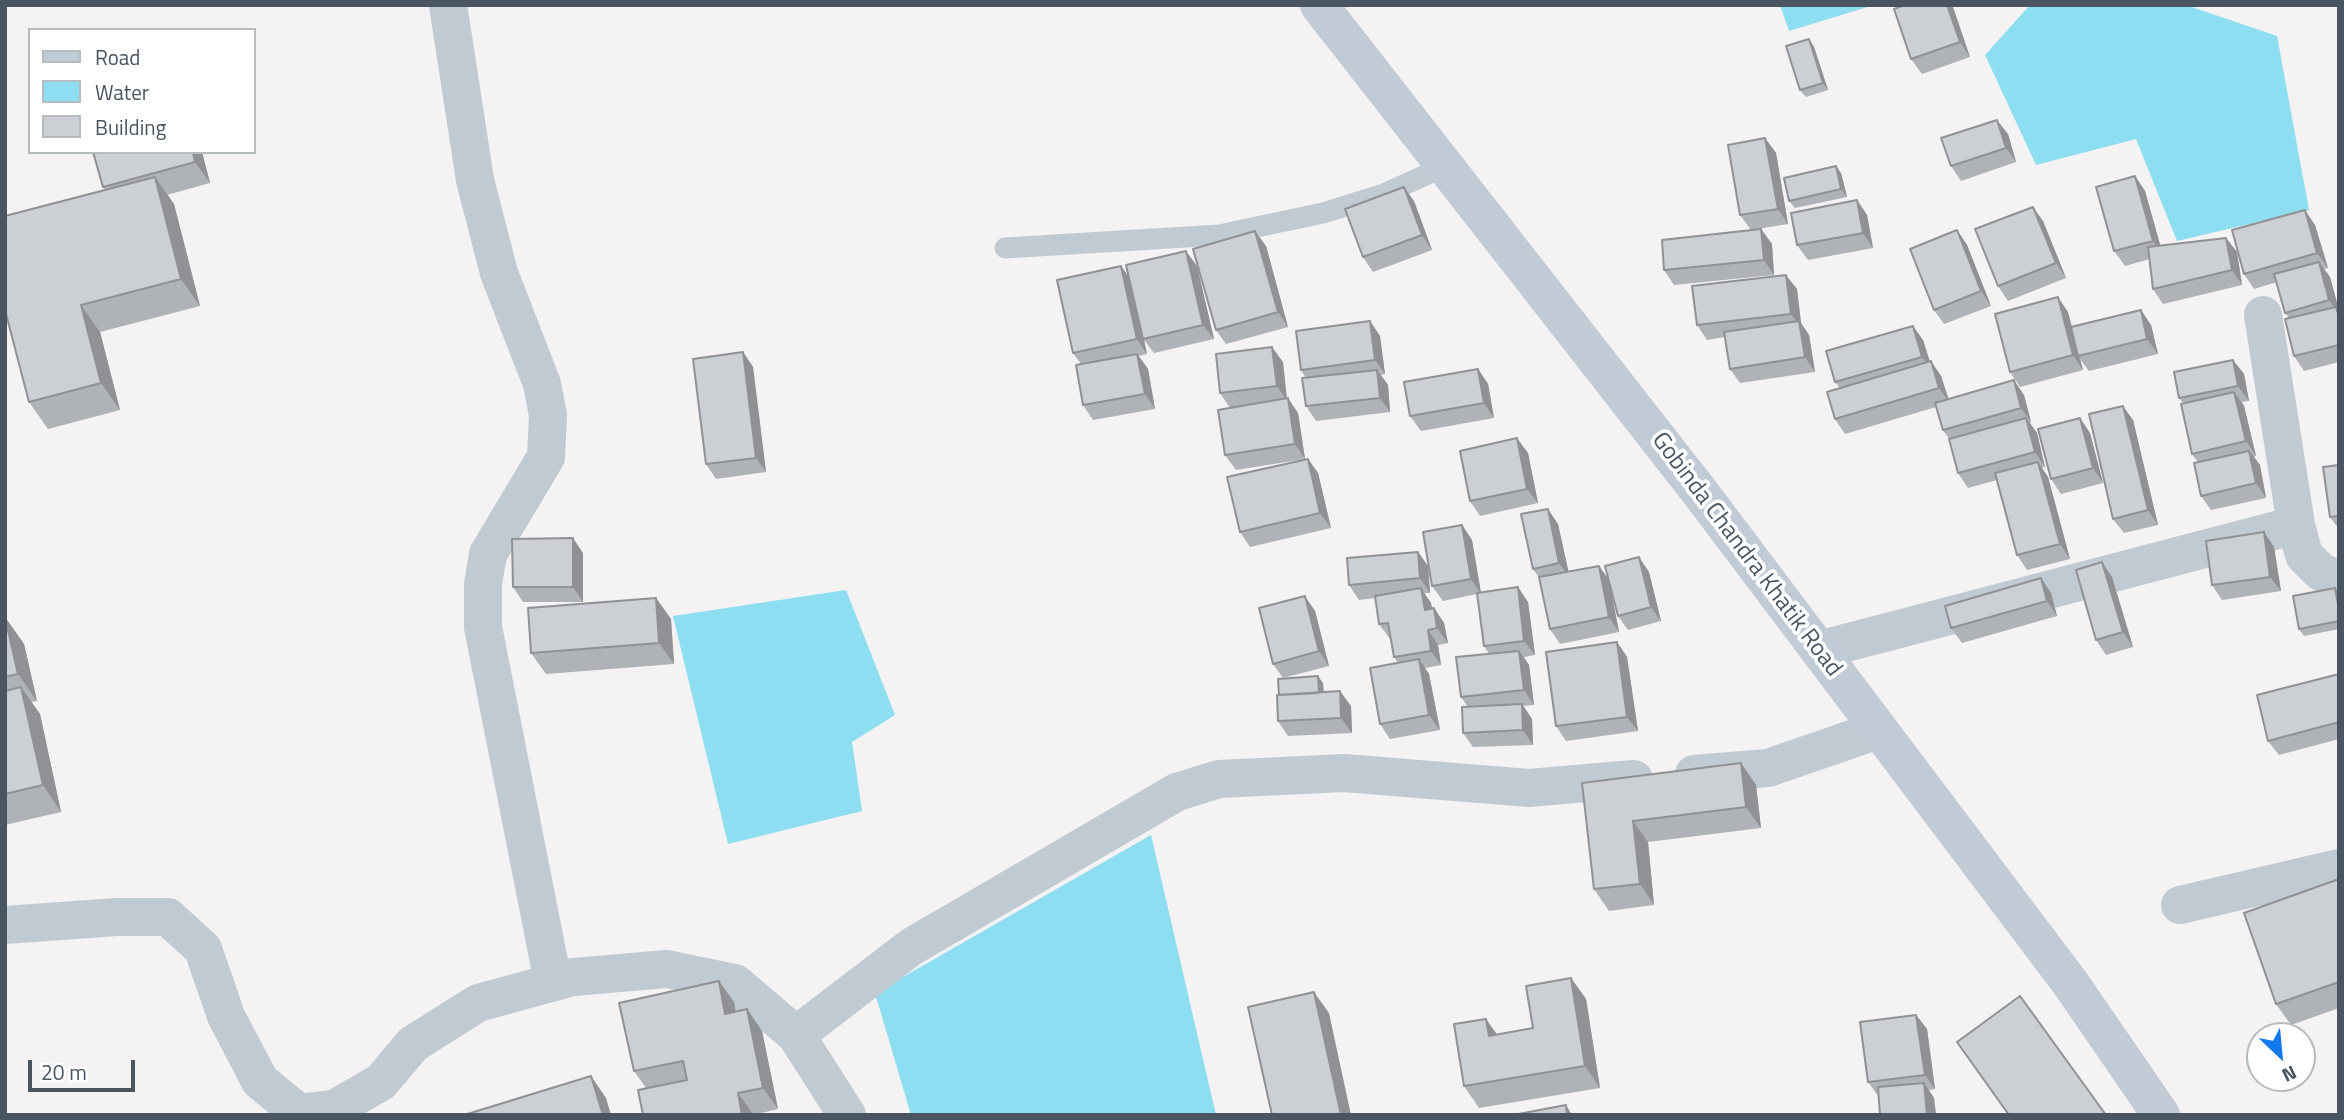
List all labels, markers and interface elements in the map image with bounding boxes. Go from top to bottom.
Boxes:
legend [28,28,256,154]
text: Road [95,41,140,73]
text: Water [95,76,149,108]
text: Building [95,111,166,143]
street label: Gobinda Chandra Khatik Road [1645,427,1847,683]
north arrow [2246,1022,2316,1092]
scale bar [32,1046,138,1090]
text: 20 m [41,1056,87,1088]
text: N [2277,1059,2302,1090]

